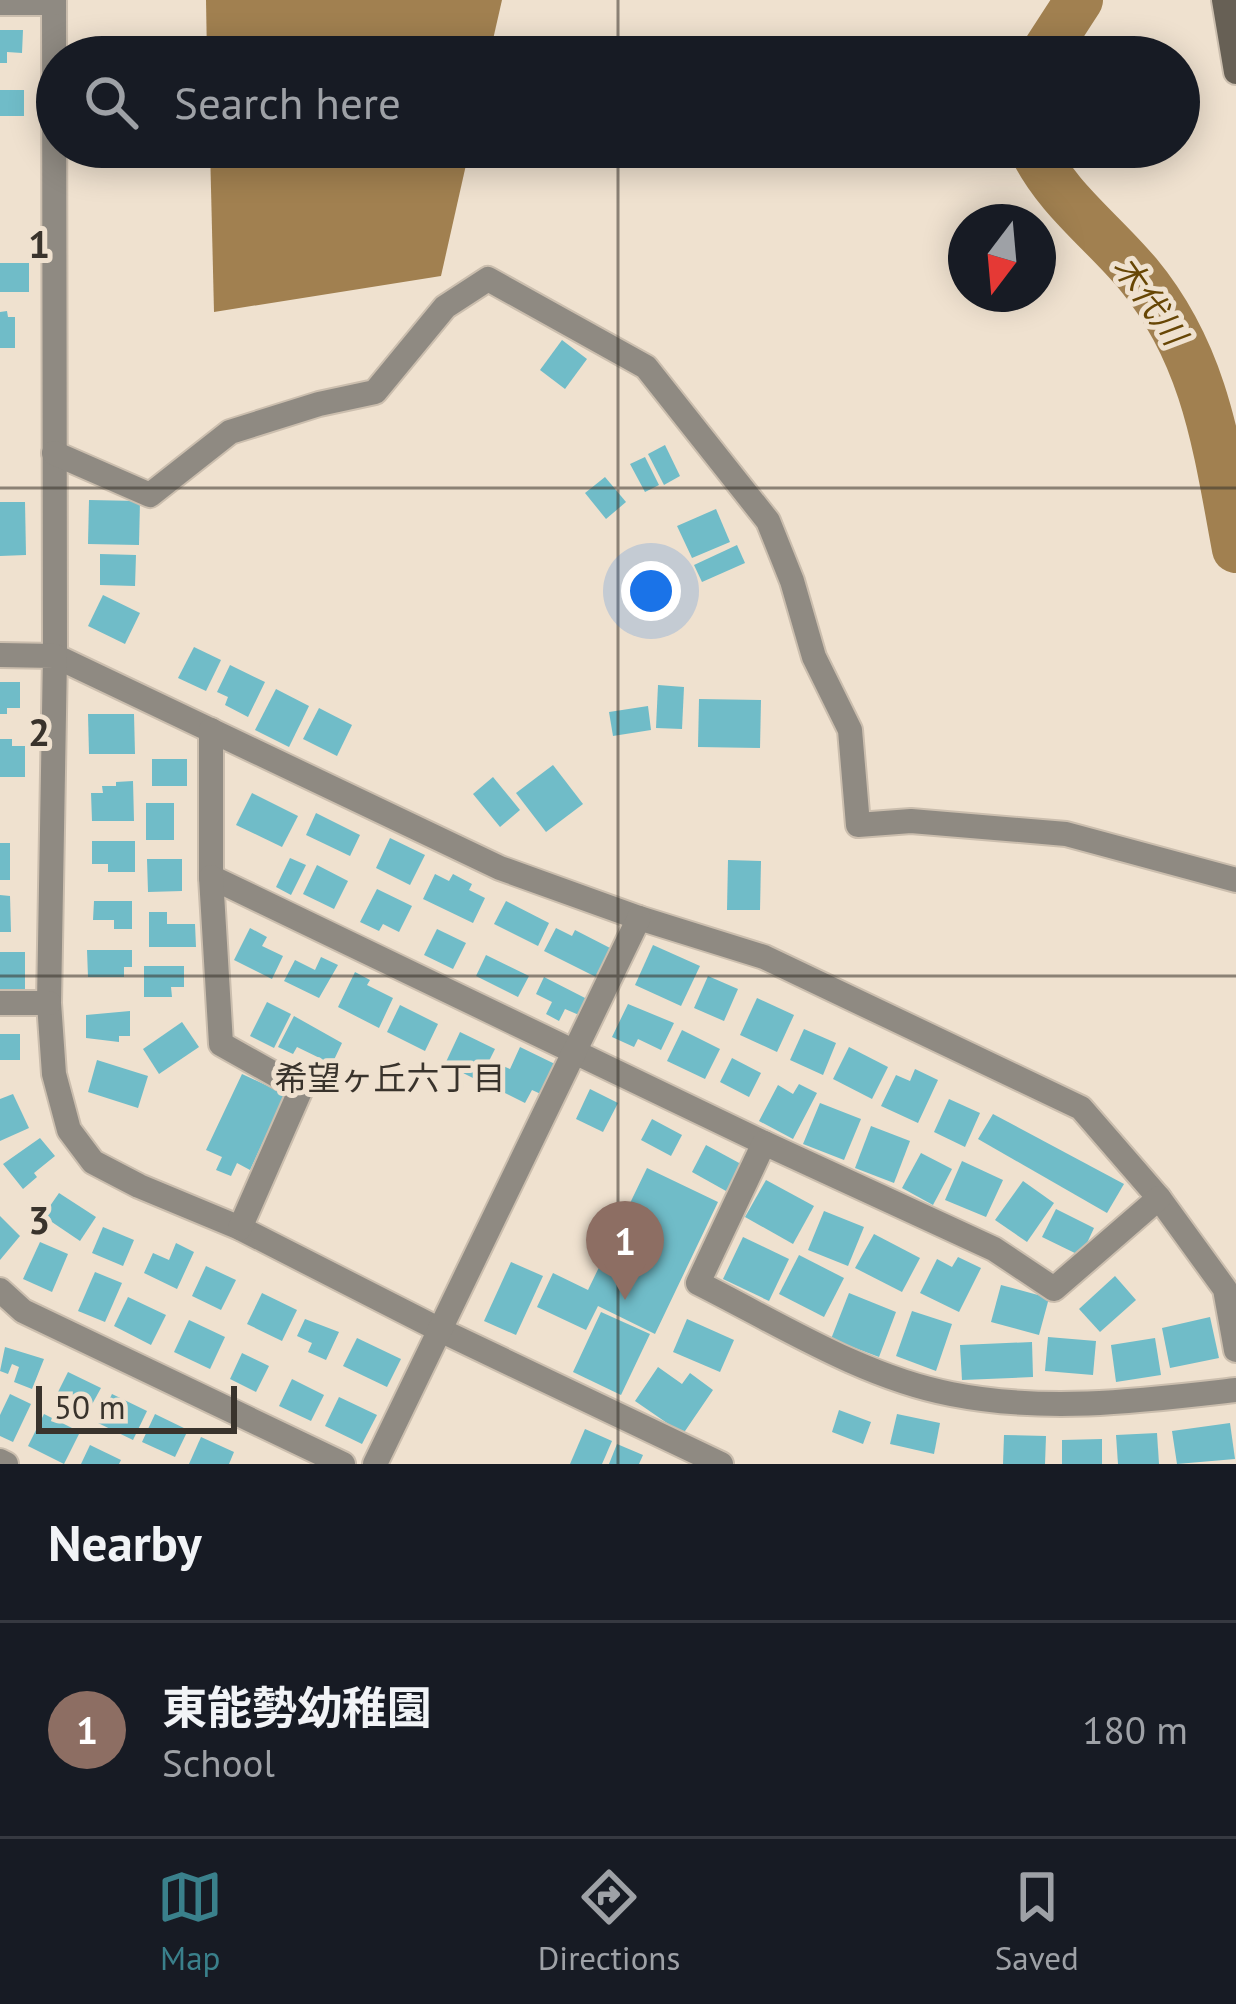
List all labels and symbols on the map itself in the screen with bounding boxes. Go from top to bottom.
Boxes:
north arrow [948,204,1056,312]
text: 1 [28,218,50,269]
water label: 木代川 [1104,247,1198,355]
your location [621,561,681,621]
text: 2 [28,706,50,757]
district label: 希望ヶ丘六丁目 [275,1056,506,1099]
text: 3 [28,1194,50,1245]
pin: 1 [586,1201,664,1300]
scale bar [36,1380,237,1433]

